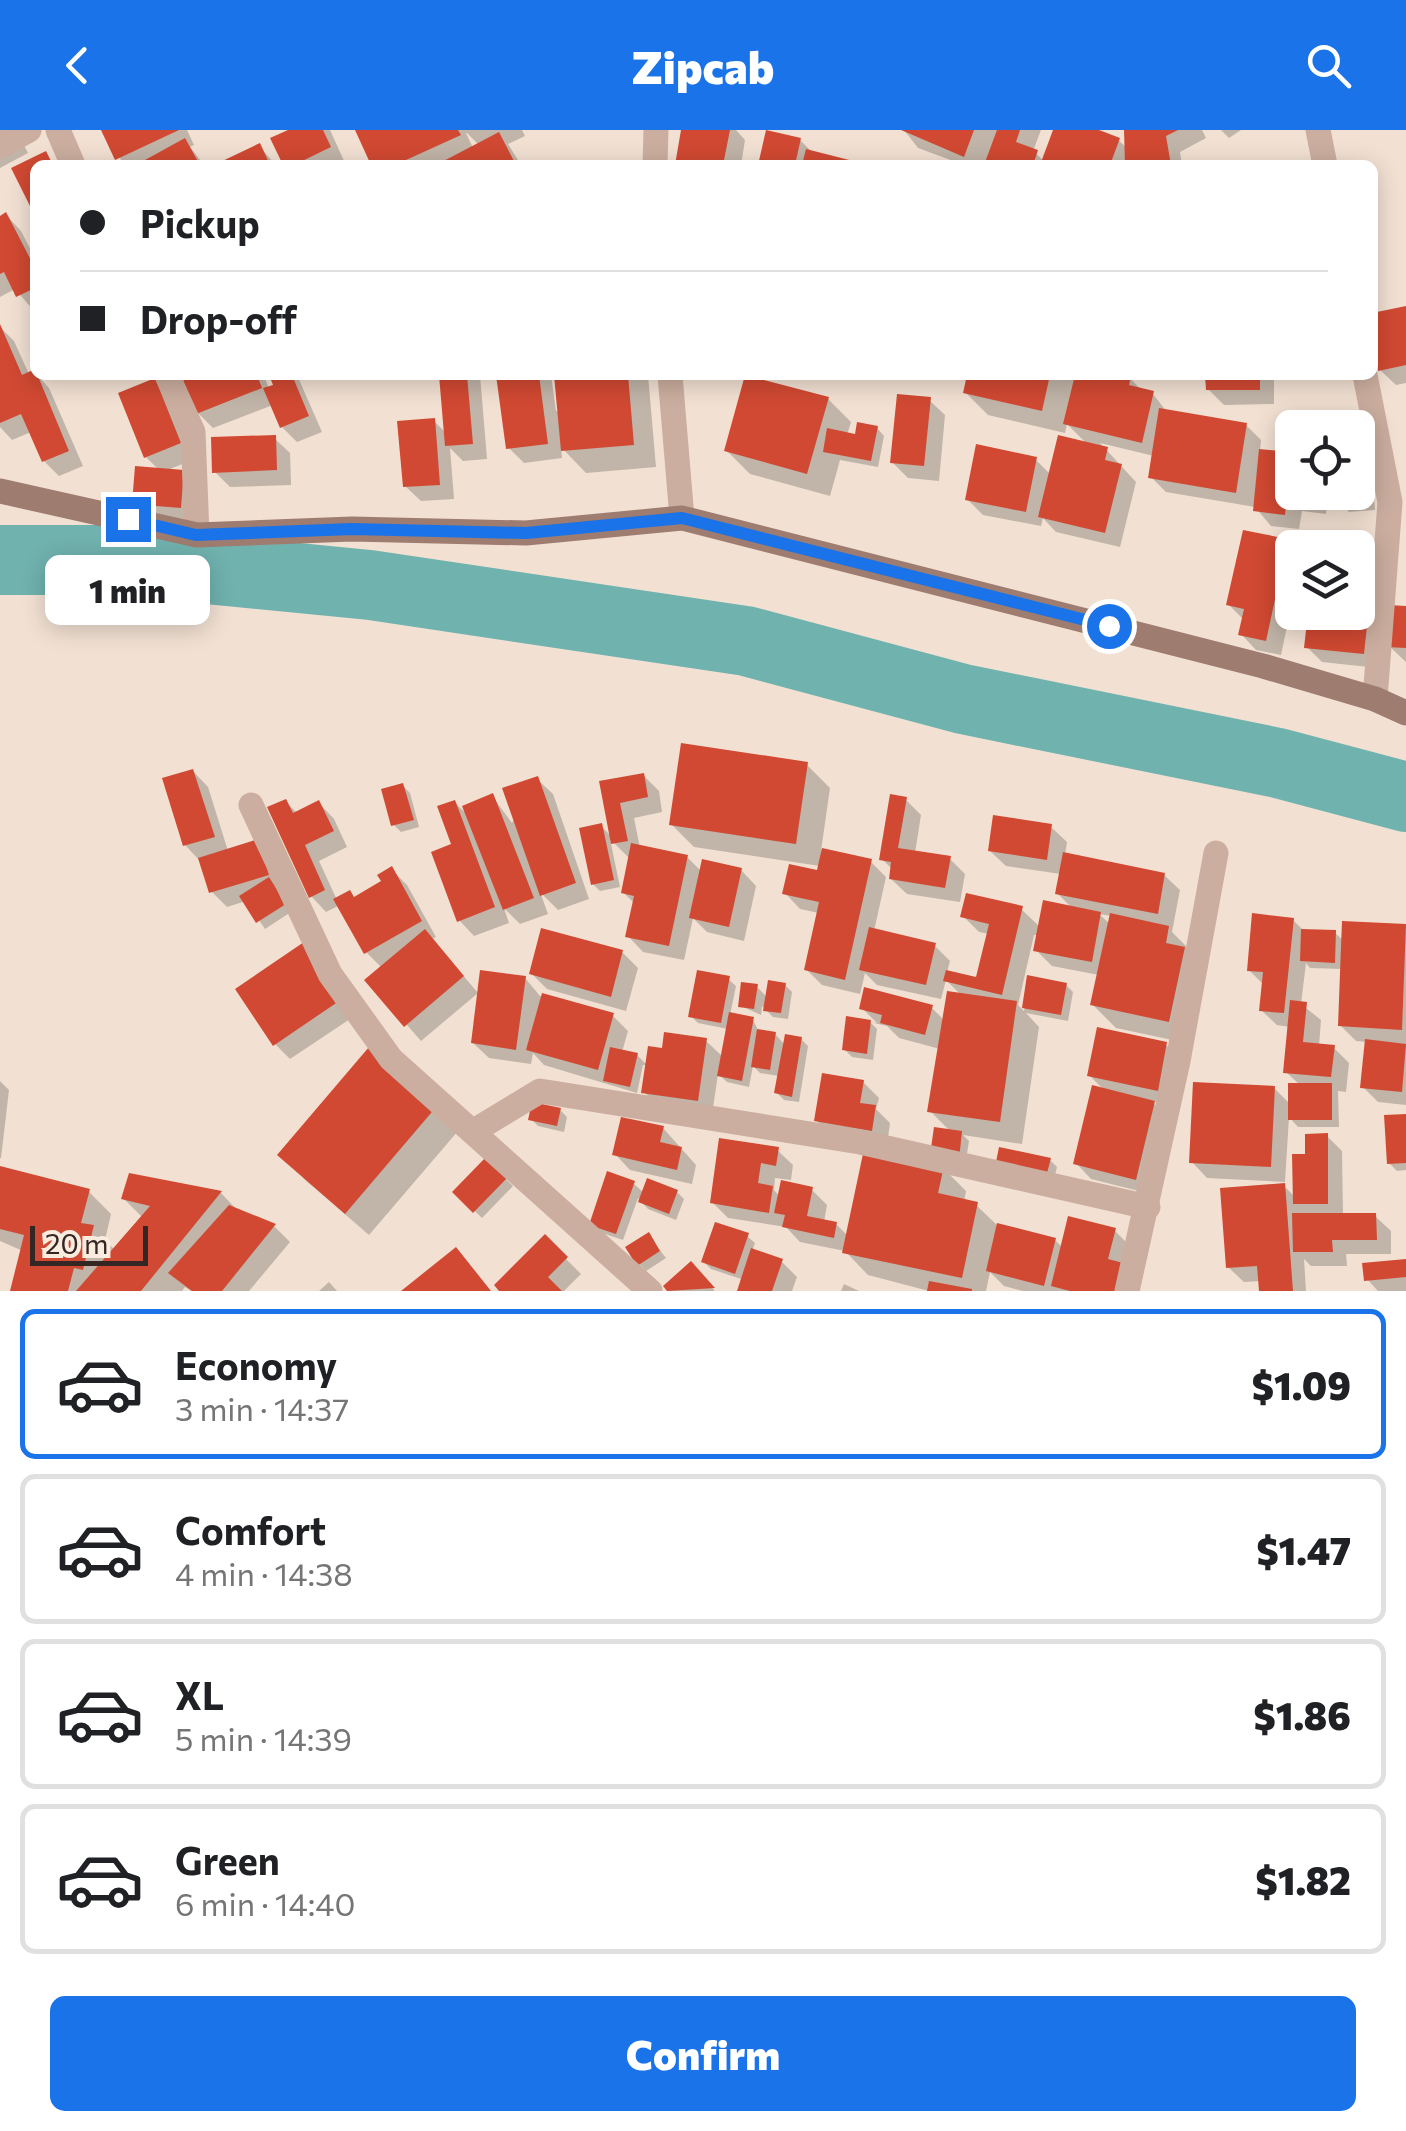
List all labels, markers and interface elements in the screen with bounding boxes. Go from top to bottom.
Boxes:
icon: back [50,38,105,93]
text: Zipcab [632,38,774,93]
icon: search [1301,38,1356,93]
text: Pickup [140,199,260,246]
text: Drop-off [140,295,297,342]
map controls [1275,410,1375,630]
button: locate [1275,410,1375,510]
route end [106,497,151,542]
button: layers [1275,530,1375,630]
callout: 1 min [46,554,210,624]
text: 1 min [89,570,166,610]
route start [1087,604,1132,649]
scale bar [30,1221,148,1266]
text: 20 m [45,1226,109,1260]
icon: car [55,1339,145,1429]
text: Economy [175,1341,337,1388]
text: $1.09 [1252,1361,1351,1408]
text: 3 min · 14:37 [175,1388,349,1428]
icon: car [55,1504,145,1594]
text: Comfort [175,1506,326,1553]
text: $1.47 [1256,1526,1351,1573]
text: 4 min · 14:38 [175,1553,353,1593]
icon: car [55,1669,145,1759]
text: XL [175,1671,224,1718]
text: $1.86 [1254,1691,1351,1738]
text: 5 min · 14:39 [175,1718,352,1758]
icon: car [55,1834,145,1924]
text: Green [175,1836,280,1883]
text: $1.82 [1256,1856,1351,1903]
text: 6 min · 14:40 [175,1883,355,1923]
button: Confirm [50,1996,1356,2111]

